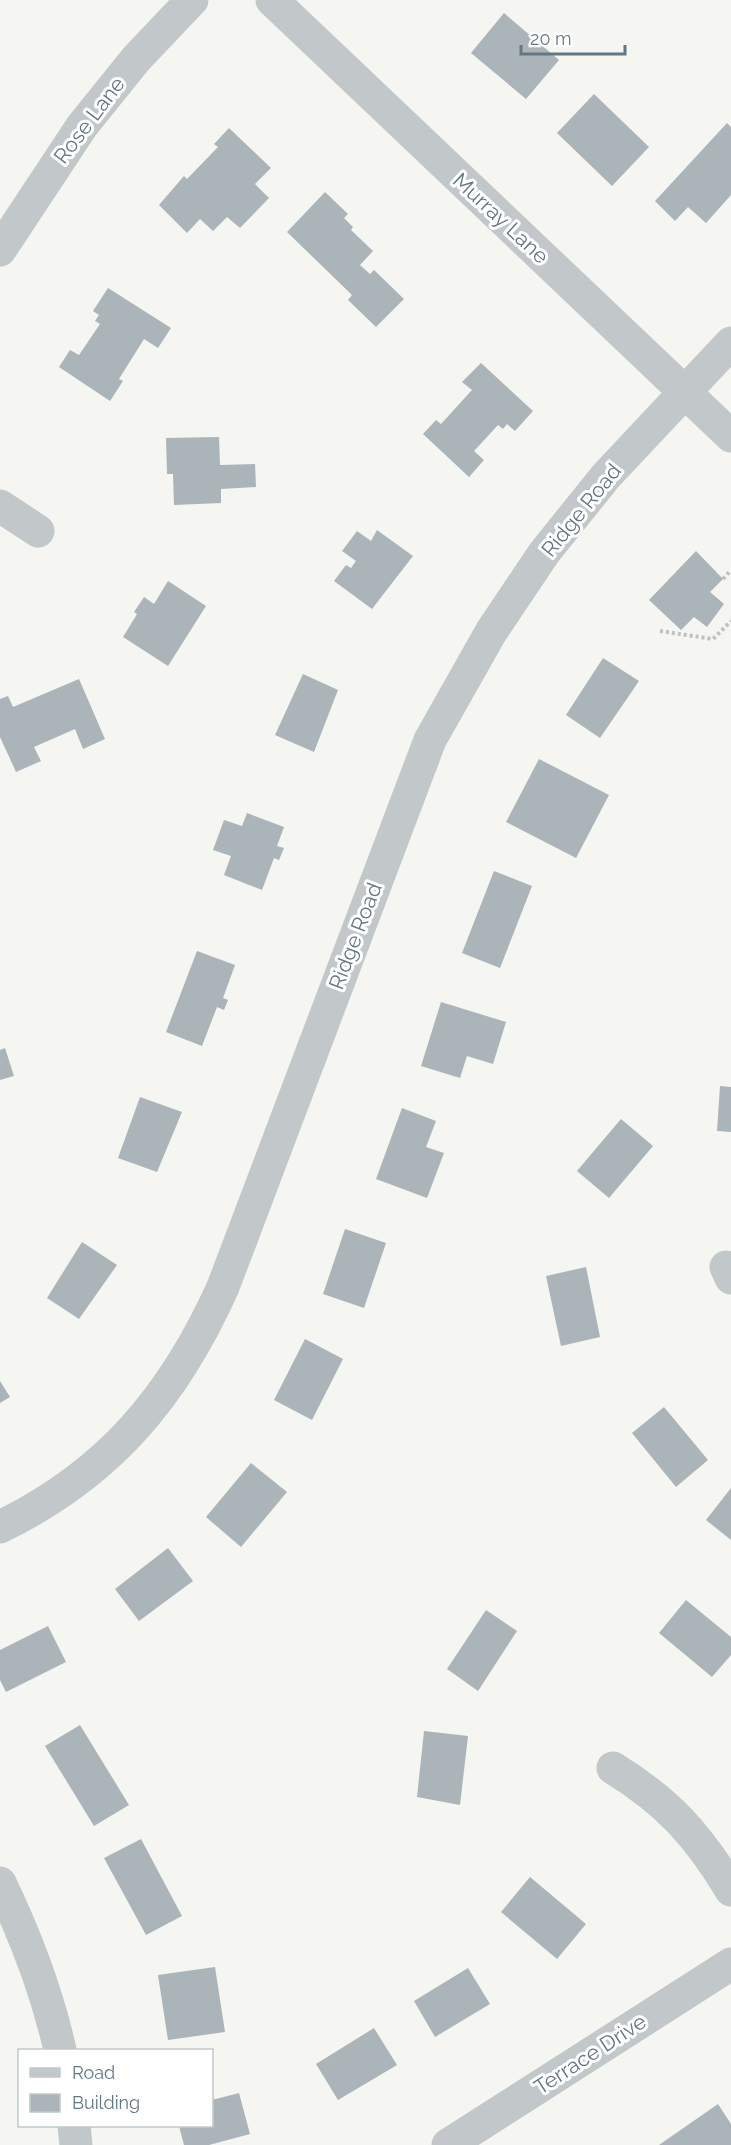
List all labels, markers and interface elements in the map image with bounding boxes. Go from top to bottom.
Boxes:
scale bar [521,18,624,56]
text: 20 m [530,28,572,49]
street label: Rose Lane [48,72,130,168]
street label: Murray Lane [448,168,554,268]
street label: Ridge Road [536,459,626,561]
street label: Ridge Road [323,879,387,993]
street label: Terrace Drive [529,2009,651,2099]
legend [18,2049,213,2127]
text: Road [72,2062,115,2083]
text: Building [72,2092,140,2113]

